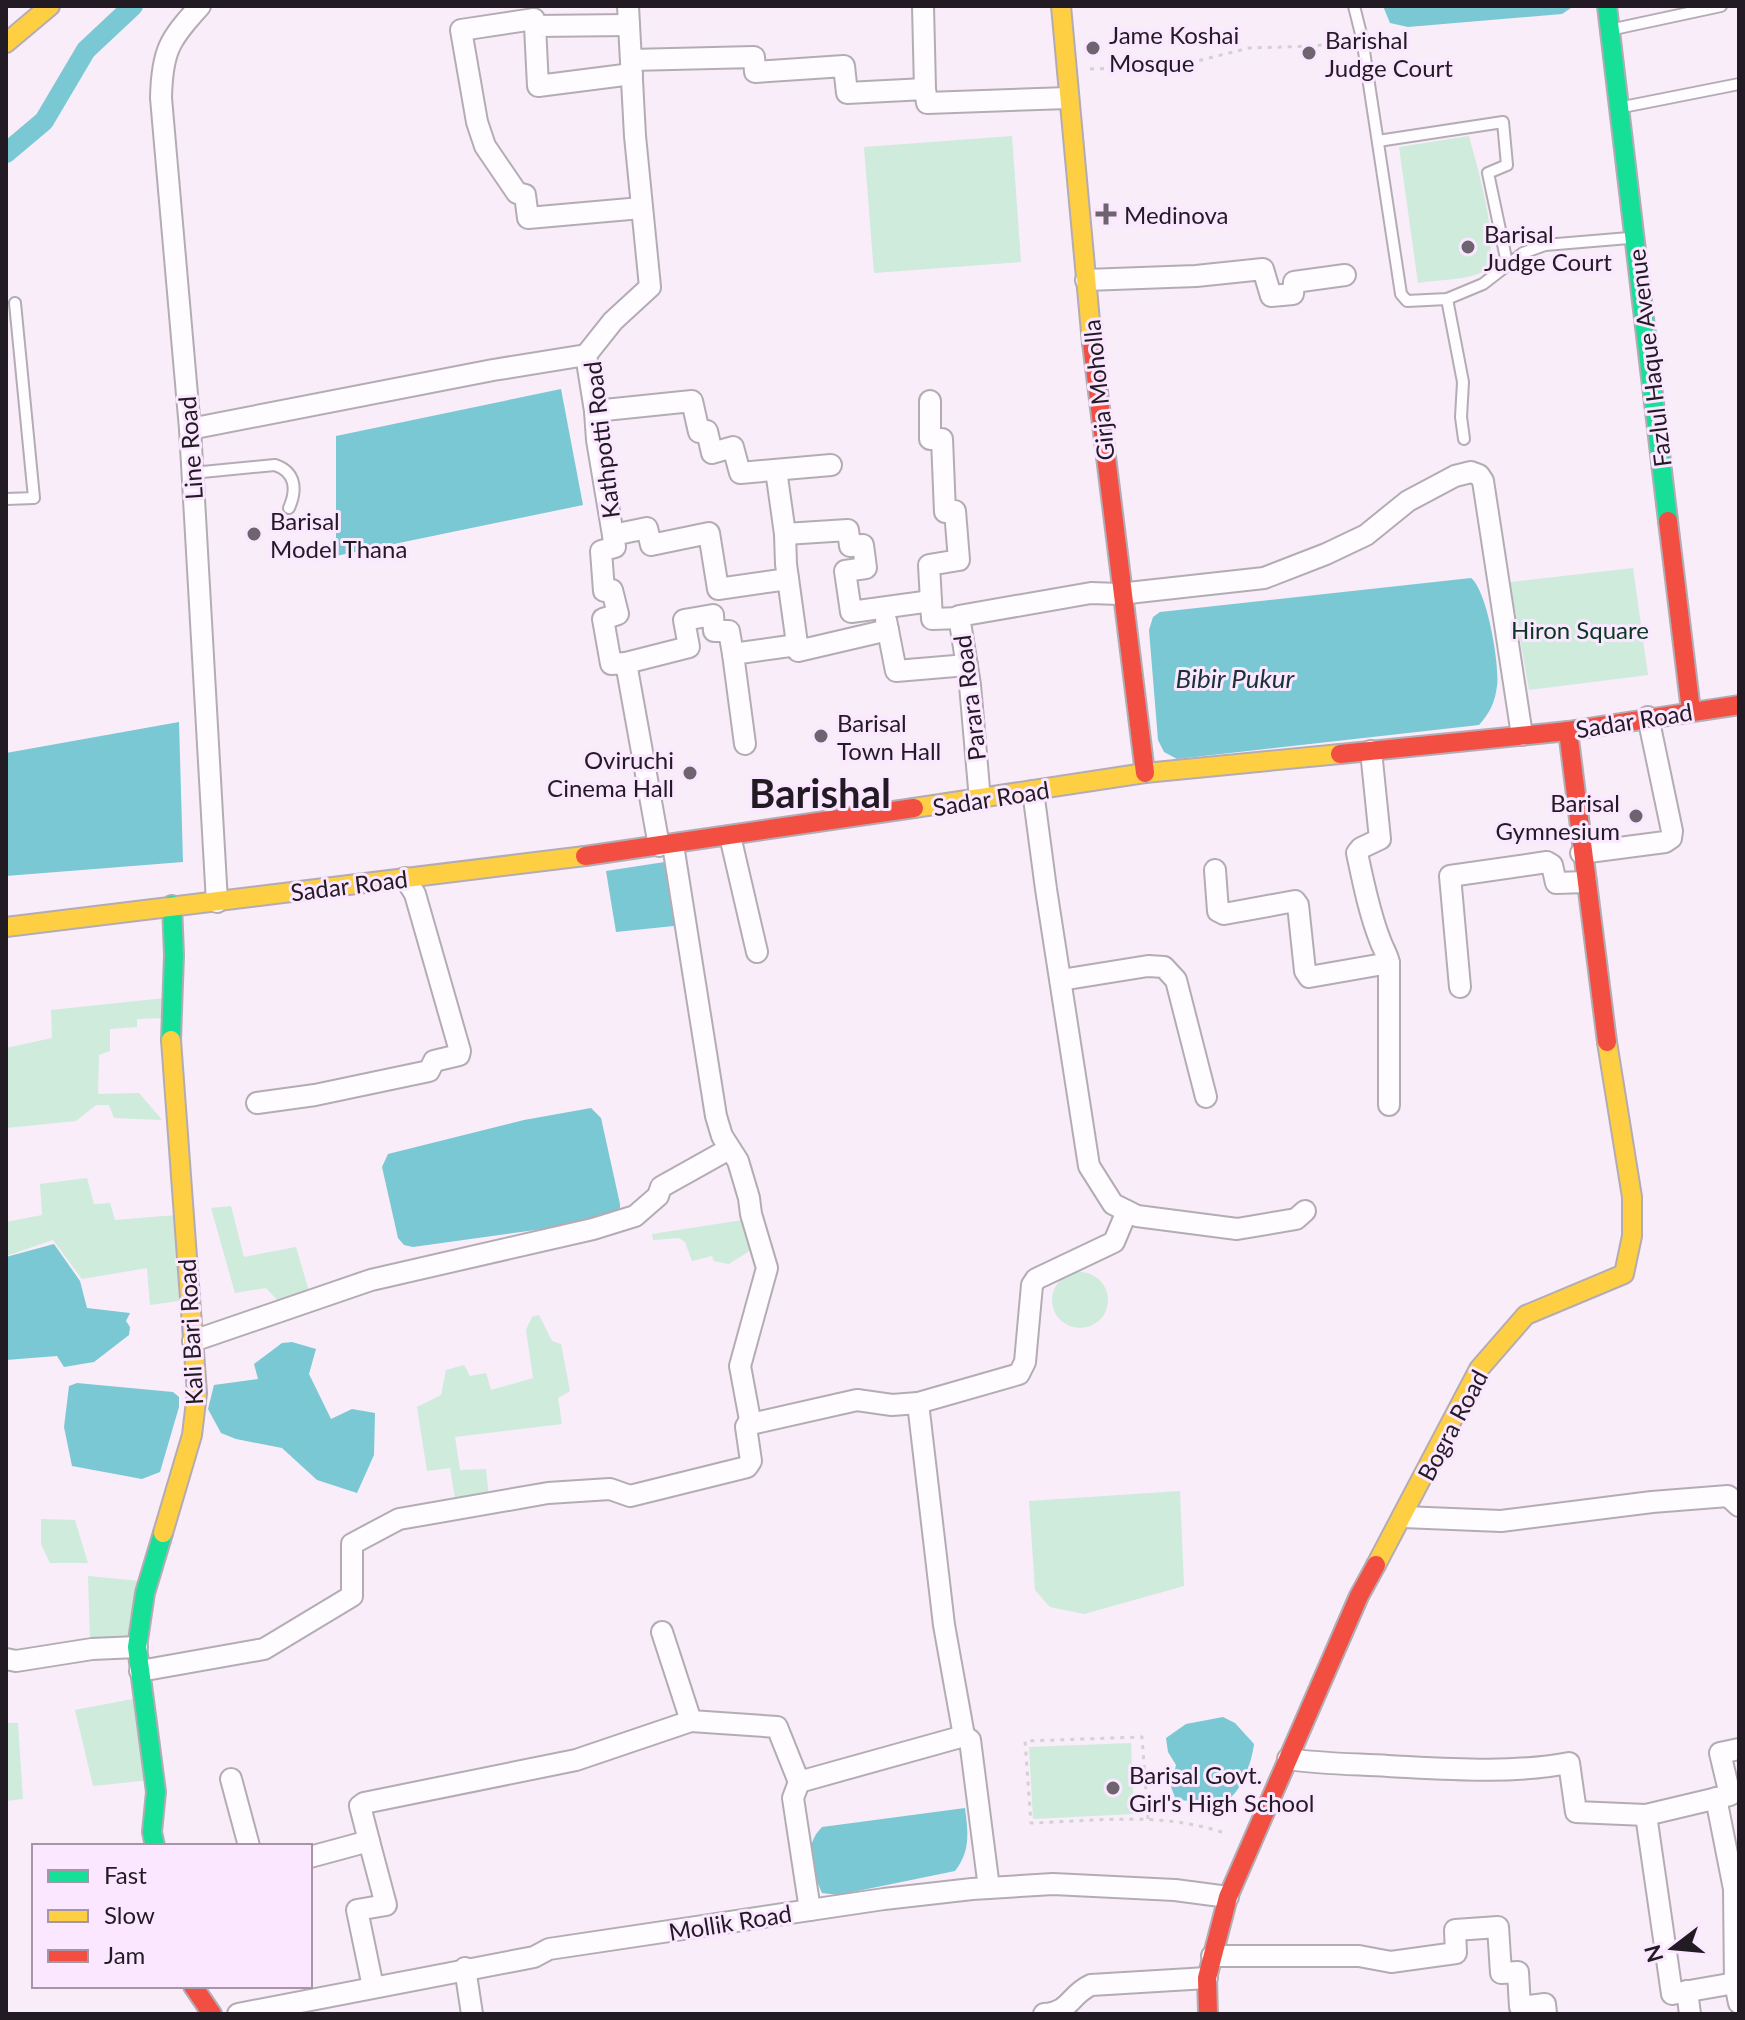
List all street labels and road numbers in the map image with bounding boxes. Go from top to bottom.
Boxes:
street label: Fazlul Haque Avenue [1621,247,1677,469]
street label: Girja Moholla [1076,318,1120,462]
street label: Kathpotti Road [577,360,625,520]
street label: Line Road [172,395,208,501]
street label: Parara Road [947,634,991,762]
street label: Sadar Road [1574,696,1694,744]
street label: Sadar Road [931,774,1051,822]
street label: Sadar Road [289,863,409,907]
street label: Kali Bari Road [172,1258,208,1406]
street label: Bogra Road [1411,1365,1493,1485]
street label: Mollik Road [666,1898,794,1946]

